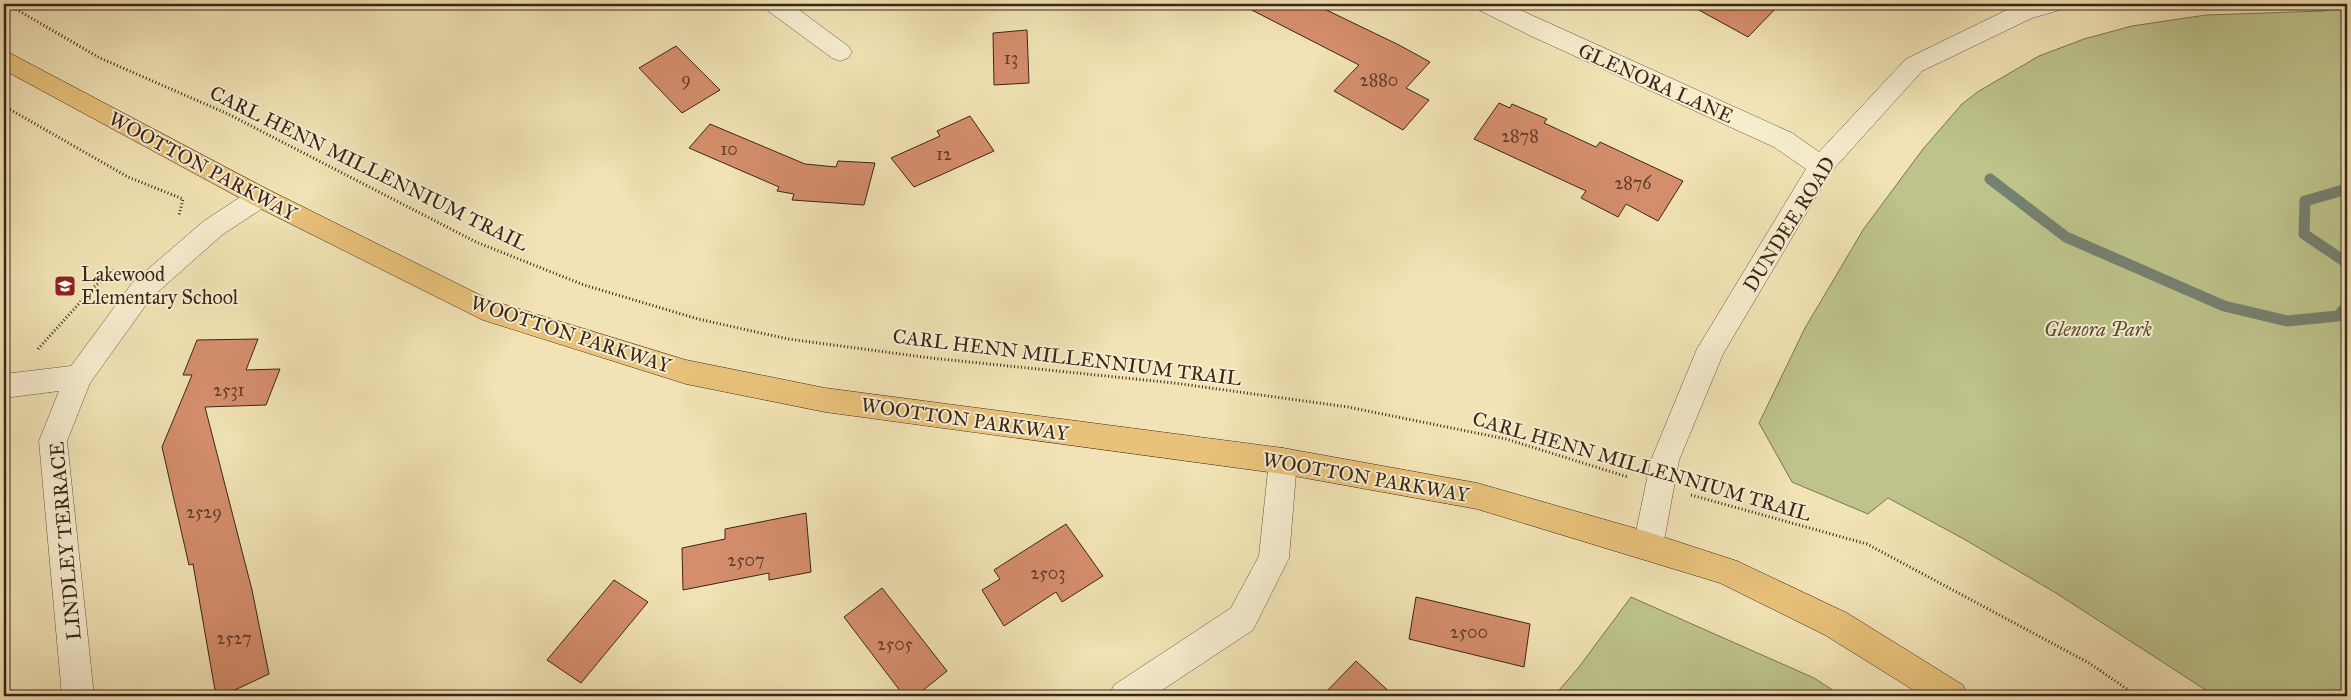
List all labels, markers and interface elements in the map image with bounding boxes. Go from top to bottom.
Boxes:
street label: GLENORA LANE [1575,38,1737,128]
house number: 13 [1004,47,1018,69]
house number: 9 [681,68,691,90]
house number: 2880 [1360,69,1398,91]
street label: CARL HENN MILLENNIUM TRAIL [206,80,532,256]
street label: WOOTTON PARKWAY [105,106,302,226]
house number: 2878 [1501,125,1539,147]
house number: 10 [720,138,738,160]
house number: 12 [936,143,952,165]
street label: DUNDEE ROAD [1738,152,1840,296]
house number: 2876 [1614,172,1652,194]
place label: Lakewood Elementary School [81,262,239,309]
school or university icon: Lakewood Elementary School [53,274,77,298]
street label: WOOTTON PARKWAY [468,290,676,378]
park label: Glenora Park [2044,317,2152,341]
street label: CARL HENN MILLENNIUM TRAIL [891,324,1243,390]
house number: 2531 [213,379,245,401]
street label: WOOTTON PARKWAY [860,393,1072,446]
street label: CARL HENN MILLENNIUM TRAIL [1470,406,1814,526]
street label: LINDLEY TERRACE [44,441,86,641]
street label: WOOTTON PARKWAY [1261,447,1472,507]
house number: 2529 [186,501,222,523]
house number: 2507 [727,549,765,571]
house number: 2503 [1031,562,1065,584]
house number: 2500 [1450,621,1488,643]
house number: 2527 [216,627,252,649]
house number: 2505 [877,633,914,655]

